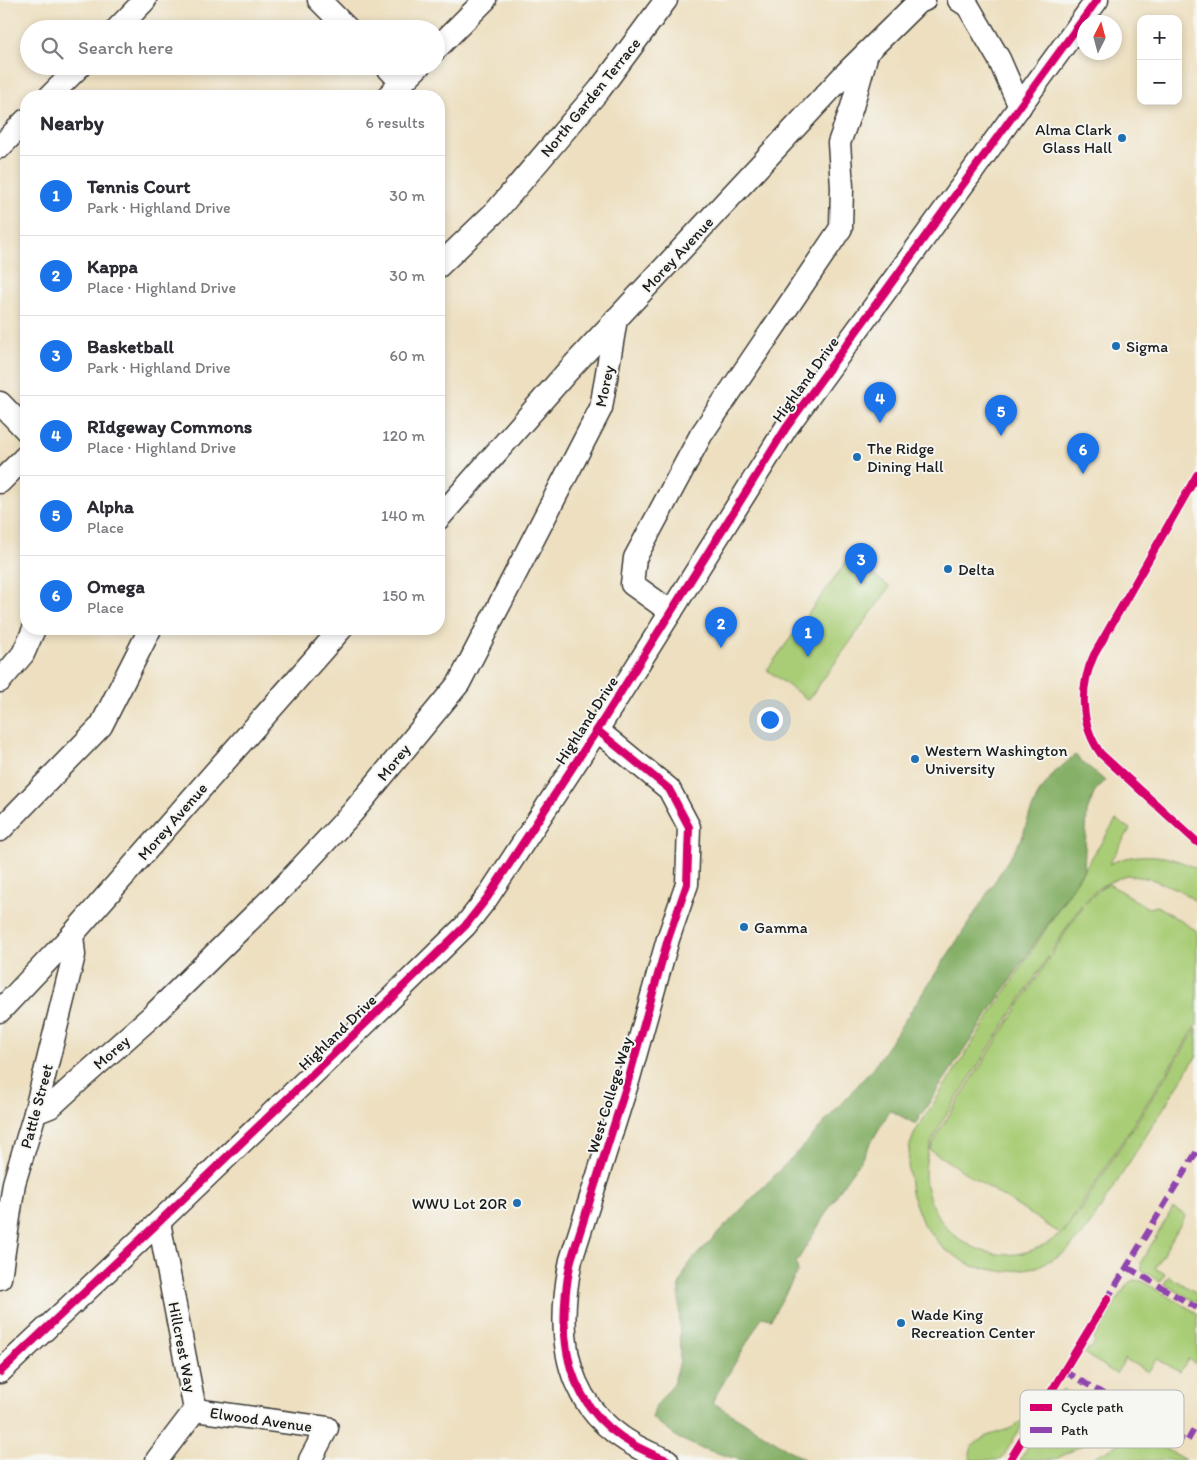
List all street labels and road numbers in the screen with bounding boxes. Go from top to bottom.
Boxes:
street label: North Garden Terrace [536,34,645,161]
street label: Morey Avenue [637,213,717,296]
street label: Highland Drive [768,333,843,426]
street label: Morey [591,363,618,409]
street label: Highland Drive [551,673,622,768]
street label: Morey [373,740,414,785]
street label: Morey Avenue [133,779,211,864]
street label: Highland Drive [294,990,380,1074]
street label: Morey [89,1031,134,1073]
street label: West College Way [583,1034,636,1156]
street label: Pattle Street [16,1062,57,1151]
street label: Hillcrest Way [164,1300,201,1395]
street label: Elwood Avenue [209,1403,313,1436]

